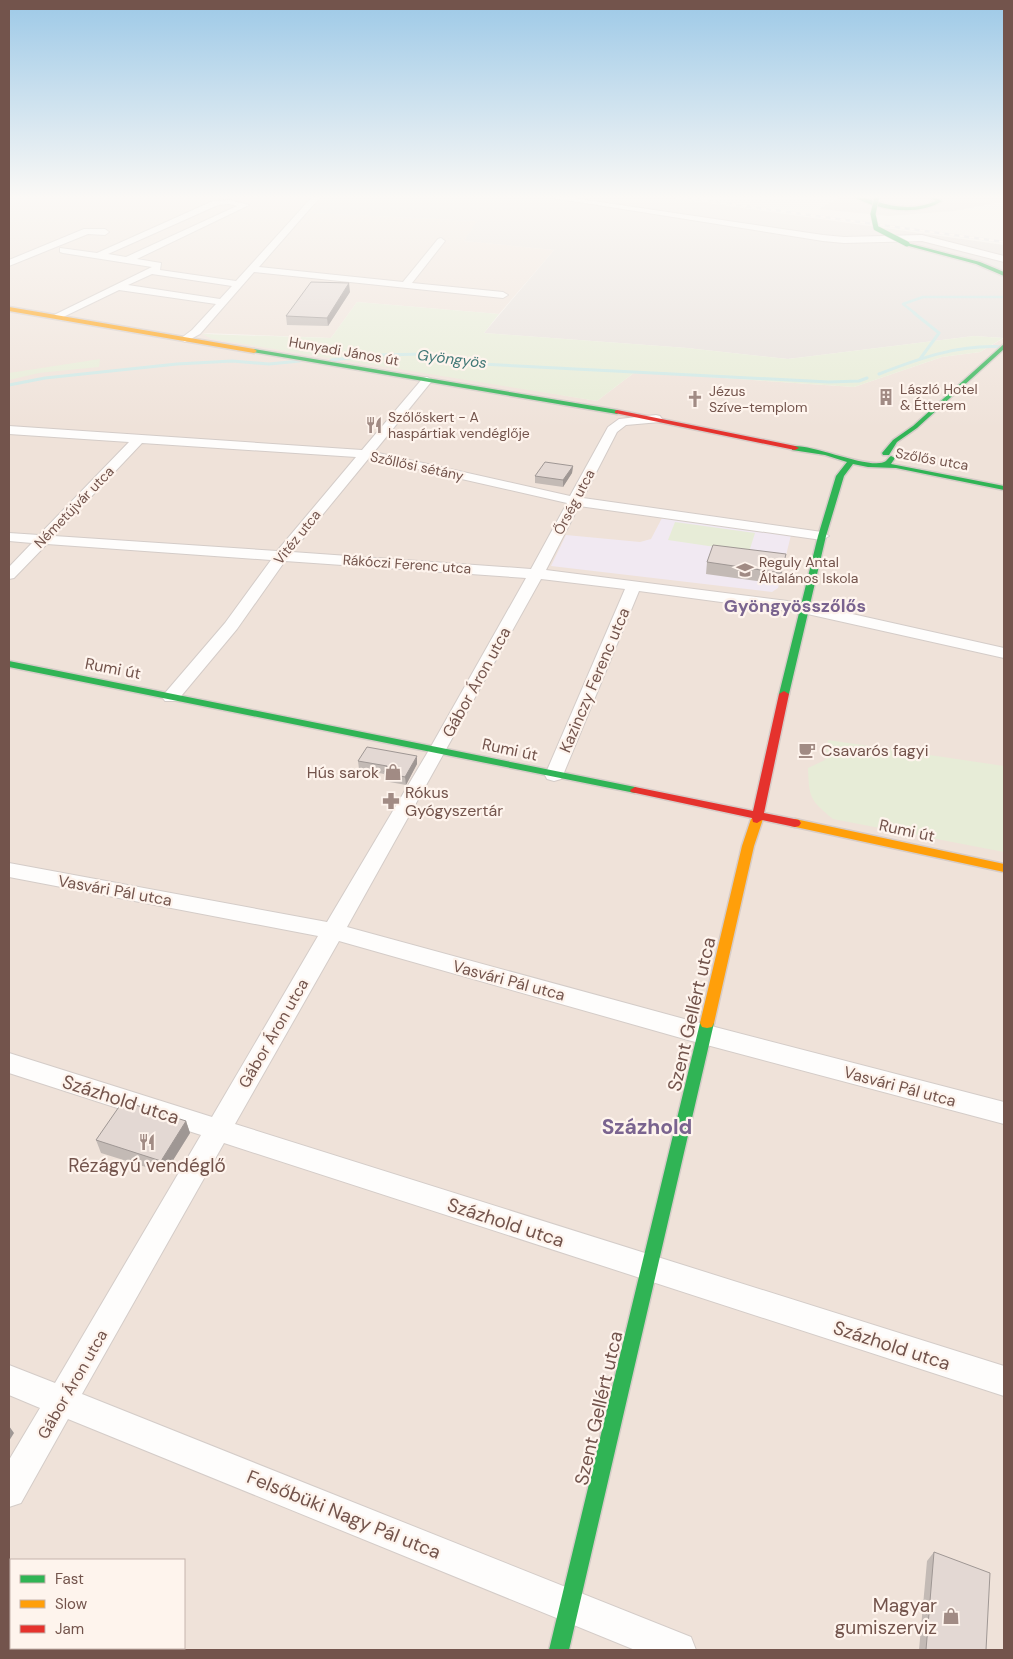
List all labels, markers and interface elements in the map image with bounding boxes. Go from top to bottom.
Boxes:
street label: Hunyadi János út [288,332,400,370]
water label: Gyöngyös [416,345,488,373]
place label: László Hotel & Étterem [900,380,978,414]
place label: Jézus Szíve-templom [709,382,808,416]
building icon: László Hotel & Étterem [876,387,896,407]
church icon: Jézus Szíve-templom [685,389,705,409]
place label: Szőlőskert - A haspártiak vendéglője [388,408,530,442]
restaurant icon: Szőlőskert - A haspártiak vendéglője [364,415,384,435]
street label: Szőlős utca [894,444,970,474]
street label: Szőllősi sétány [369,447,466,485]
street label: Németújvár utca [30,462,118,552]
street label: Őrség utca [549,466,599,538]
street label: Vitéz utca [270,506,324,568]
street label: Rákóczi Ferenc utca [342,551,472,577]
place label: Reguly Antal Általános Iskola [759,553,858,587]
school or university icon: Reguly Antal Általános Iskola [735,560,755,580]
district label: Gyöngyösszőlős [724,594,866,618]
street label: Kazinczy Ferenc utca [554,605,634,756]
street label: Gábor Áron utca [437,623,515,741]
street label: Rumi út [83,653,143,684]
street label: Rumi út [480,733,540,766]
cafe icon: Csavarós fagyi [797,740,817,760]
place label: Csavarós fagyi [821,740,929,761]
place label: Hús sarok [307,762,379,783]
shop icon: Hús sarok [383,762,403,782]
place label: Rókus Gyógyszertár [405,782,503,821]
pharmacy icon: Rókus Gyógyszertár [381,791,401,811]
street label: Rumi út [877,814,937,847]
street label: Vasvári Pál utca [56,870,174,911]
street label: Szent Gellért utca [662,935,721,1094]
street label: Vasvári Pál utca [450,955,567,1006]
street label: Gábor Áron utca [234,975,313,1092]
street label: Vasvári Pál utca [841,1061,958,1112]
street label: Százhold utca [59,1069,182,1130]
district label: Százhold [602,1113,692,1141]
restaurant icon: Rézágyú vendéglő [137,1132,157,1152]
place label: Rézágyú vendéglő [68,1153,226,1178]
street label: Százhold utca [444,1192,567,1253]
street label: Százhold utca [830,1315,953,1376]
street label: Gábor Áron utca [33,1326,112,1443]
street label: Szent Gellért utca [569,1329,628,1488]
street label: Felsőbüki Nagy Pál utca [243,1464,444,1565]
legend [10,1559,185,1649]
text: Fast [55,1569,84,1589]
place label: Magyar gumiszerviz [835,1593,937,1640]
text: Slow [55,1594,88,1614]
shop icon: Magyar gumiszerviz [941,1606,961,1626]
text: Jam [55,1619,84,1639]

